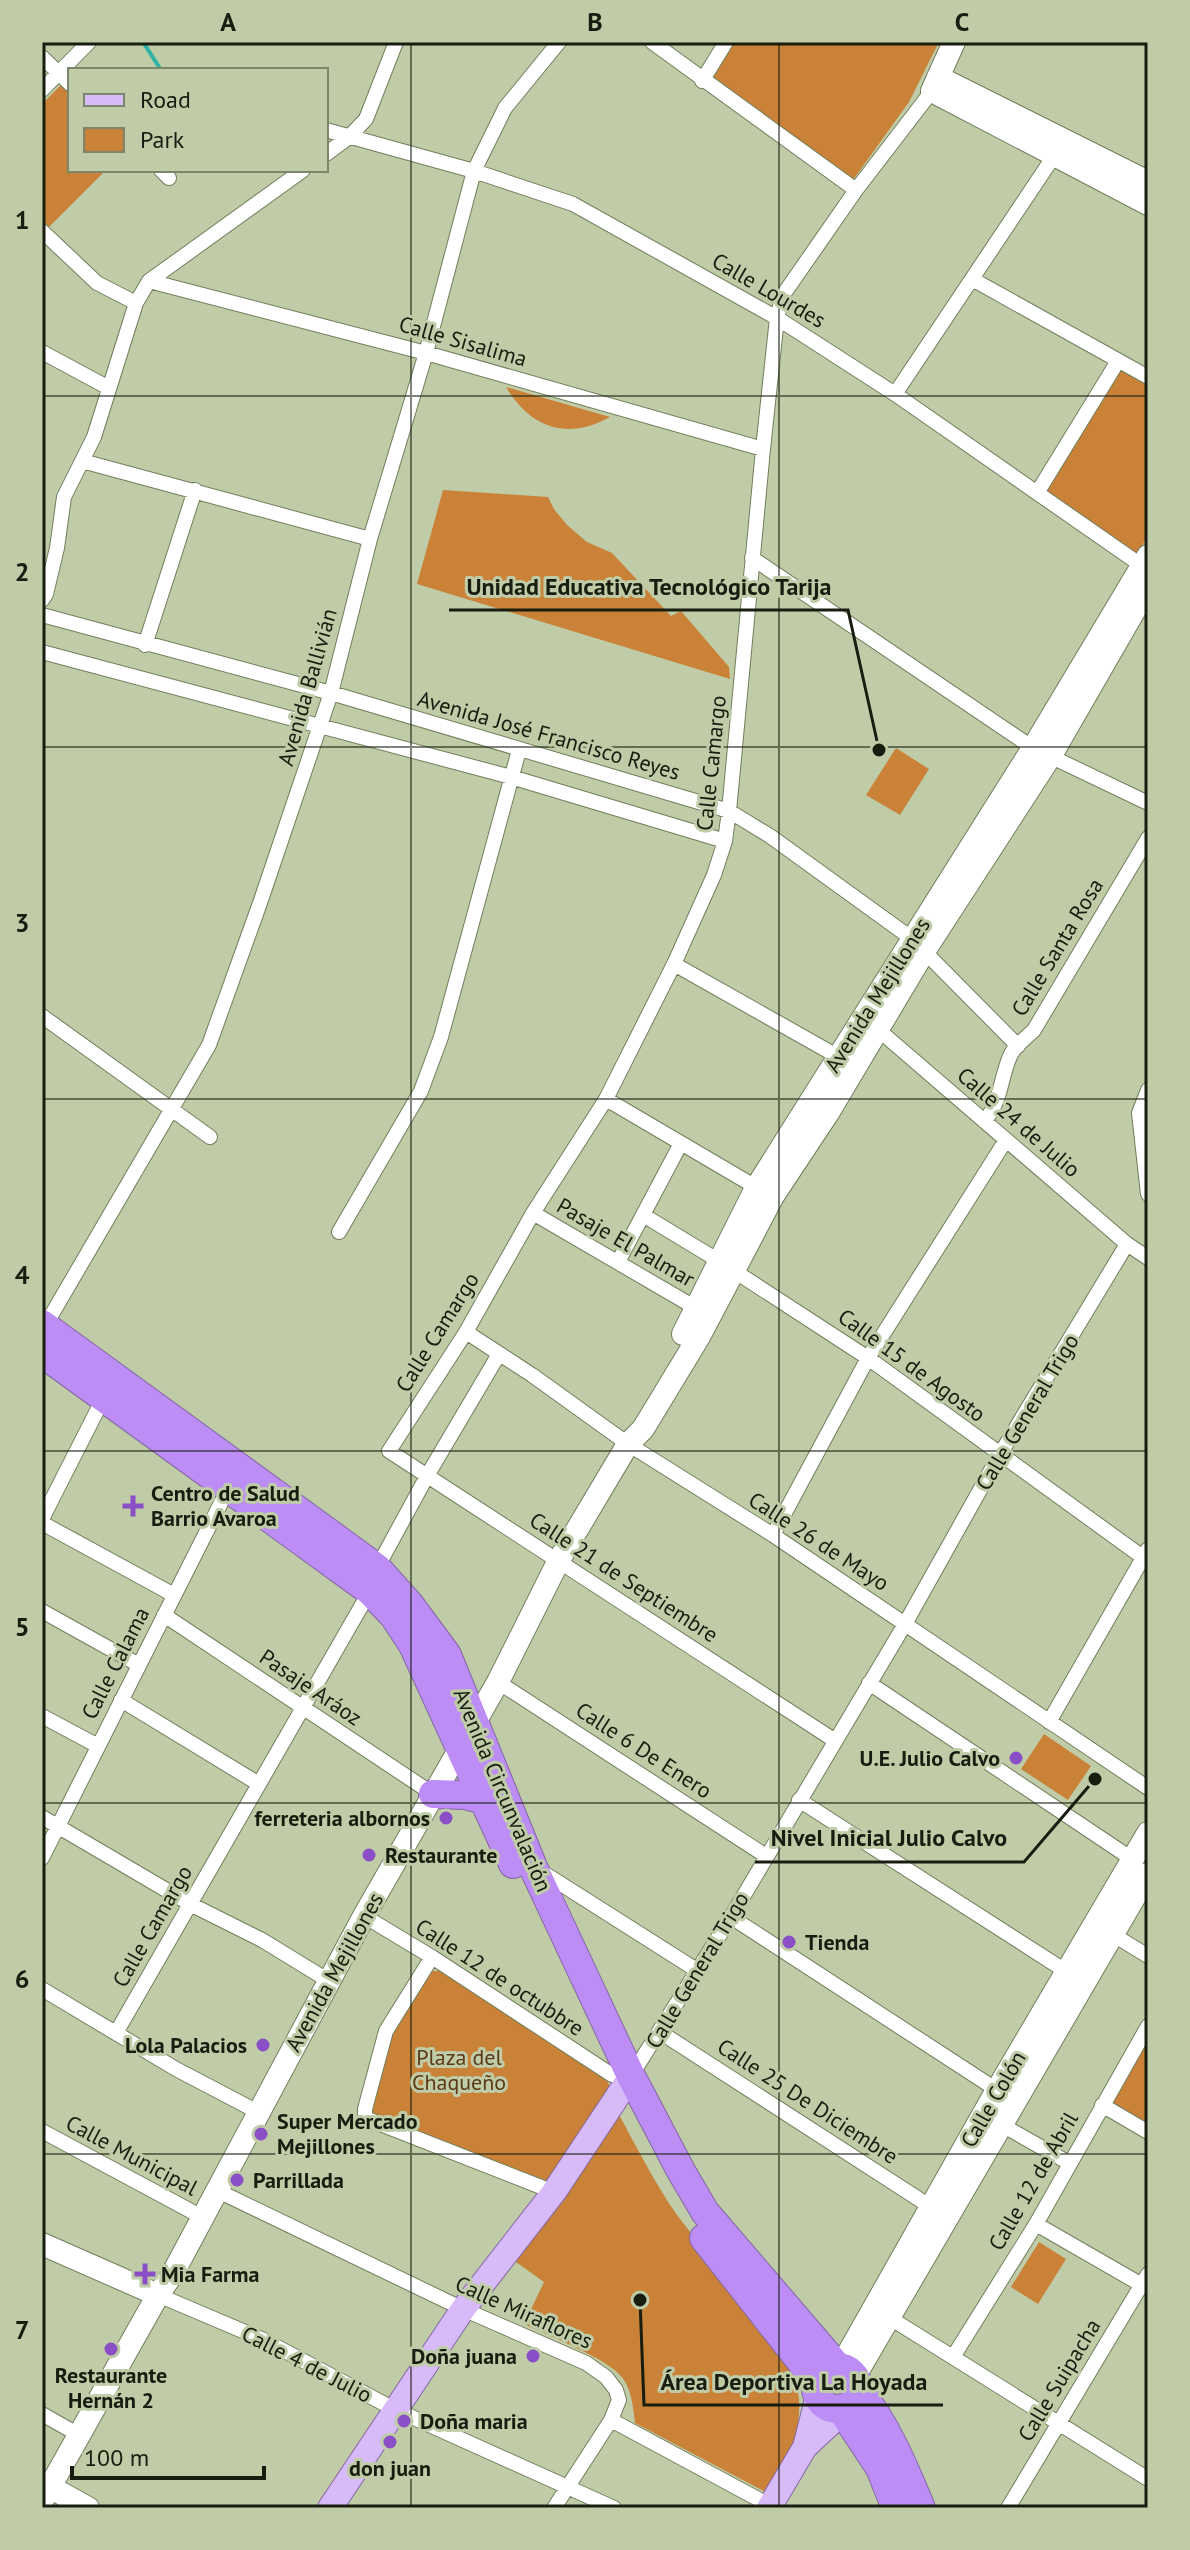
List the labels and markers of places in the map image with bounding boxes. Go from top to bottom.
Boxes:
callout: Unidad Educativa Tecnológico Tarija [449,562,848,610]
place label: Centro de Salud Barrio Avaroa [151,1479,300,1532]
marker: Centro de Salud Barrio Avaroa [122,1495,144,1517]
place label: U.E. Julio Calvo [860,1744,1000,1772]
marker: U.E. Julio Calvo [1007,1749,1025,1767]
place label: ferreteria albornos [255,1804,430,1832]
marker: ferreteria albornos [437,1809,455,1827]
callout: Nivel Inicial Julio Calvo [755,1814,1024,1862]
place label: Restaurante [385,1841,497,1869]
marker: Restaurante [360,1846,378,1864]
place label: Tienda [805,1928,869,1956]
marker: Tienda [780,1933,798,1951]
place label: Lola Palacios [125,2031,247,2059]
marker: Lola Palacios [254,2036,272,2054]
place label: Super Mercado Mejillones [277,2107,418,2160]
marker: Super Mercado Mejillones [252,2125,270,2143]
place label: Parrillada [253,2166,344,2194]
marker: Parrillada [228,2171,246,2189]
place label: Mia Farma [161,2260,260,2288]
marker: Mia Farma [136,2265,154,2283]
marker: Restaurante Hernán 2 [102,2340,120,2358]
place label: Doña juana [411,2342,517,2370]
marker: Doña juana [524,2347,542,2365]
callout: Área Deportiva La Hoyada [644,2357,943,2405]
place label: Restaurante Hernán 2 [55,2361,167,2414]
place label: Doña maria [420,2407,528,2435]
marker: Doña maria [395,2412,413,2430]
marker: don juan [381,2433,399,2451]
place label: don juan [349,2454,431,2482]

